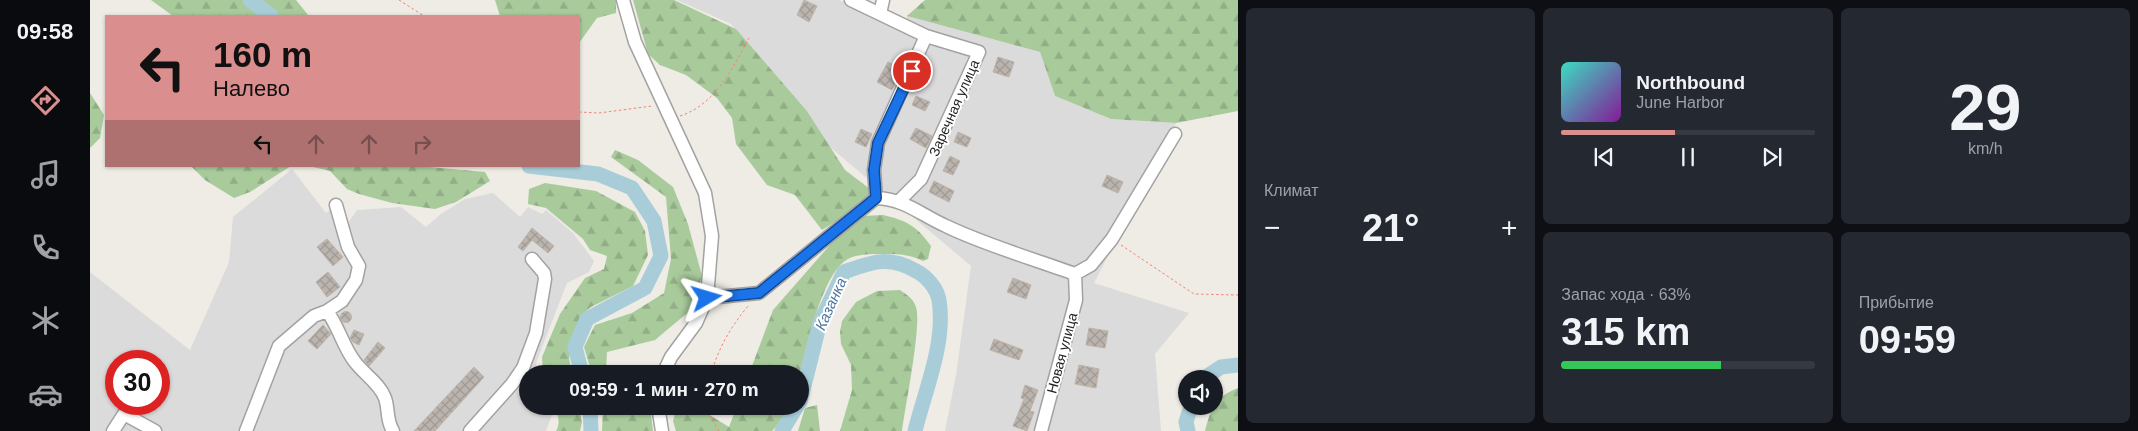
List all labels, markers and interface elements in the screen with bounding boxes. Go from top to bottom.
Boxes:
text: 09:58 [17,19,73,44]
icon: left [130,35,195,100]
text: 160 m [213,35,312,74]
pin [891,50,933,92]
icon: arrive [898,57,926,85]
street label: Заречная улица [926,57,983,159]
text: 29 [1949,71,2021,144]
text: Northbound [1636,72,1745,93]
text: Налево [213,76,290,101]
icon: directions [28,83,63,118]
text: June Harbor [1636,94,1724,111]
icon: left [249,130,277,158]
icon: ahead [302,130,330,158]
icon: ahead [355,130,383,158]
icon: right [408,130,436,158]
text: km/h [1968,140,2003,157]
icon: previous [1590,143,1618,171]
icon: pause [1674,143,1702,171]
icon: next [1758,143,1786,171]
icon: music [28,157,63,192]
text: Климат [1264,182,1318,199]
text: 21° [1362,207,1419,249]
text: − [1264,212,1280,243]
text: + [1501,212,1517,243]
icon: phone [28,230,63,265]
position arrow [680,271,732,323]
water label: Казанка [811,275,850,333]
text: Запас хода · 63% [1561,286,1691,303]
text: Прибытие [1859,294,1934,311]
icon: climate [28,303,63,338]
street label: Новая улица [1044,311,1081,395]
text: 315 km [1561,311,1690,353]
text: 09:59 [1859,319,1956,361]
speed limit sign: 30 [105,350,170,415]
map controls [1178,370,1223,415]
button: sound [1178,370,1223,415]
icon: car [28,377,63,412]
text: 09:59 · 1 мин · 270 m [569,379,759,400]

